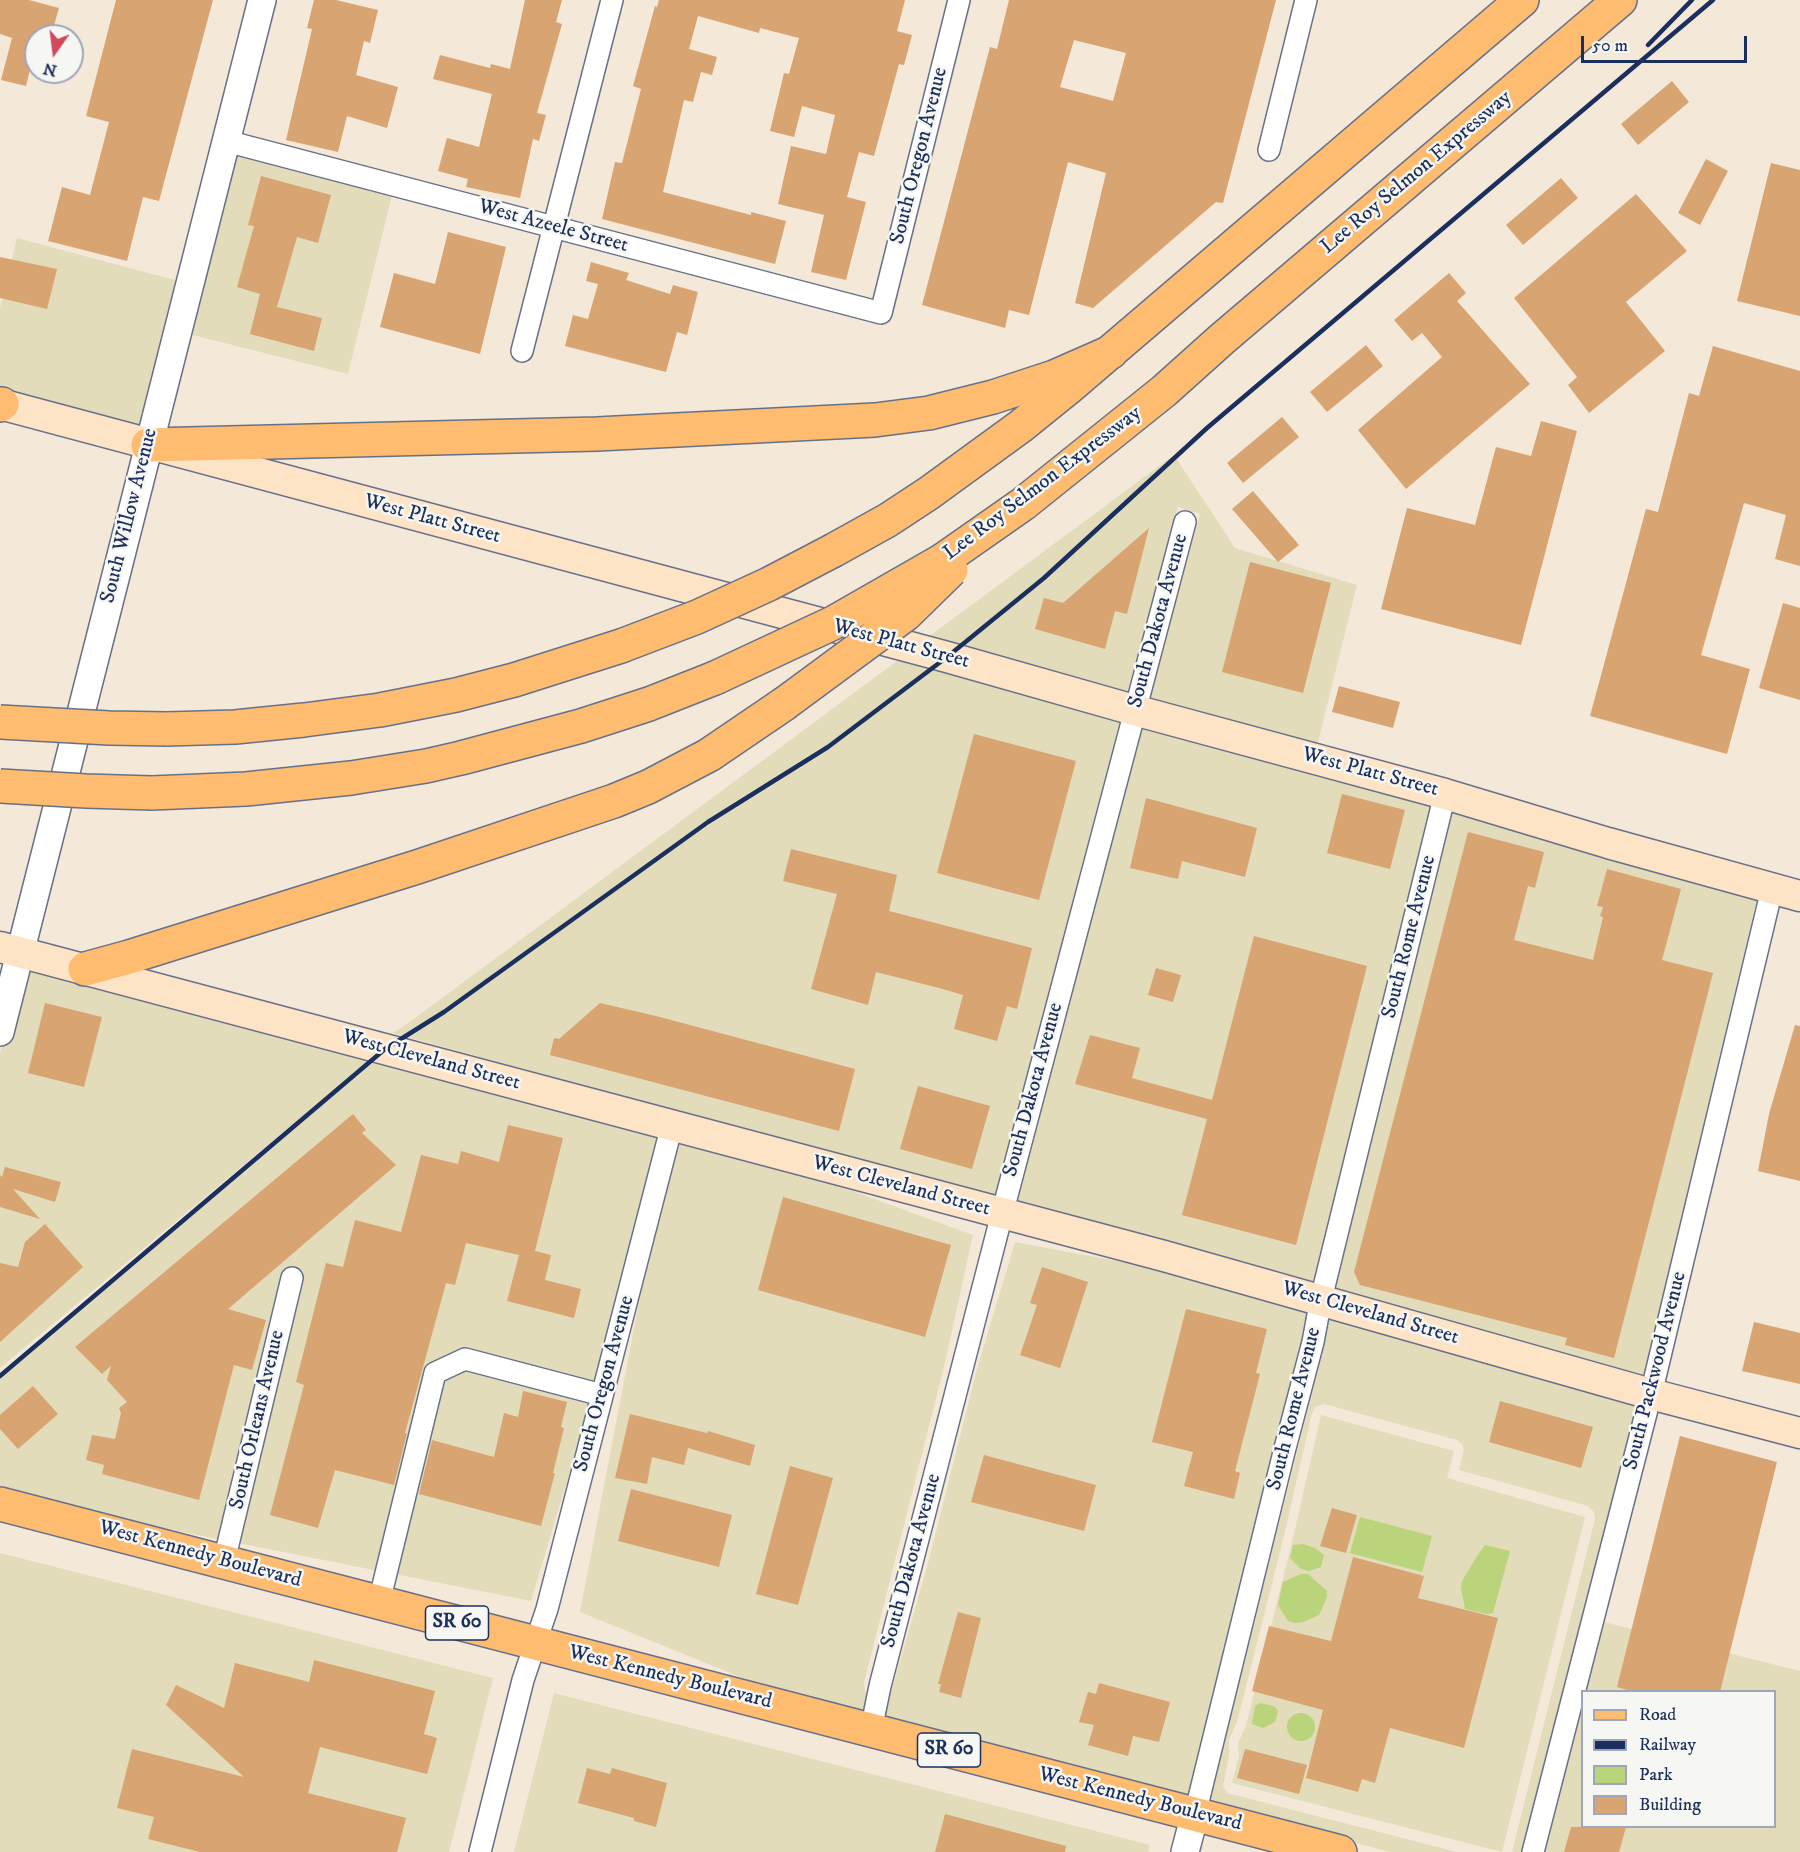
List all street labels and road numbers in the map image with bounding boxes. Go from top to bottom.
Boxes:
street label: South Oregon Avenue [886,65,954,247]
street label: Lee Roy Selmon Expressway [1316,86,1518,260]
street label: West Azeele Street [475,195,631,259]
street label: Lee Roy Selmon Expressway [939,401,1147,567]
street label: South Willow Avenue [96,426,164,606]
street label: West Platt Street [361,490,503,550]
street label: South Dakota Avenue [1124,531,1194,711]
street label: West Platt Street [830,615,972,675]
street label: West Platt Street [1299,743,1441,803]
street label: South Rome Avenue [1378,853,1442,1021]
street label: South Dakota Avenue [999,1000,1069,1180]
street label: West Cleveland Street [339,1025,523,1097]
street label: West Cleveland Street [809,1151,993,1223]
street label: South Packwood Avenue [1619,1269,1693,1473]
street label: West Cleveland Street [1279,1277,1461,1351]
street label: South Oregon Avenue [569,1293,641,1475]
street label: South Rome Avenue [1263,1325,1327,1493]
street label: South Orleans Avenue [225,1328,291,1512]
street label: South Dakota Avenue [877,1471,947,1651]
street label: West Kennedy Boulevard [96,1516,304,1594]
road number: SR 60 [426,1606,488,1640]
street label: West Kennedy Boulevard [566,1641,774,1715]
road number: SR 60 [918,1733,980,1767]
street label: West Kennedy Boulevard [1036,1763,1244,1837]

